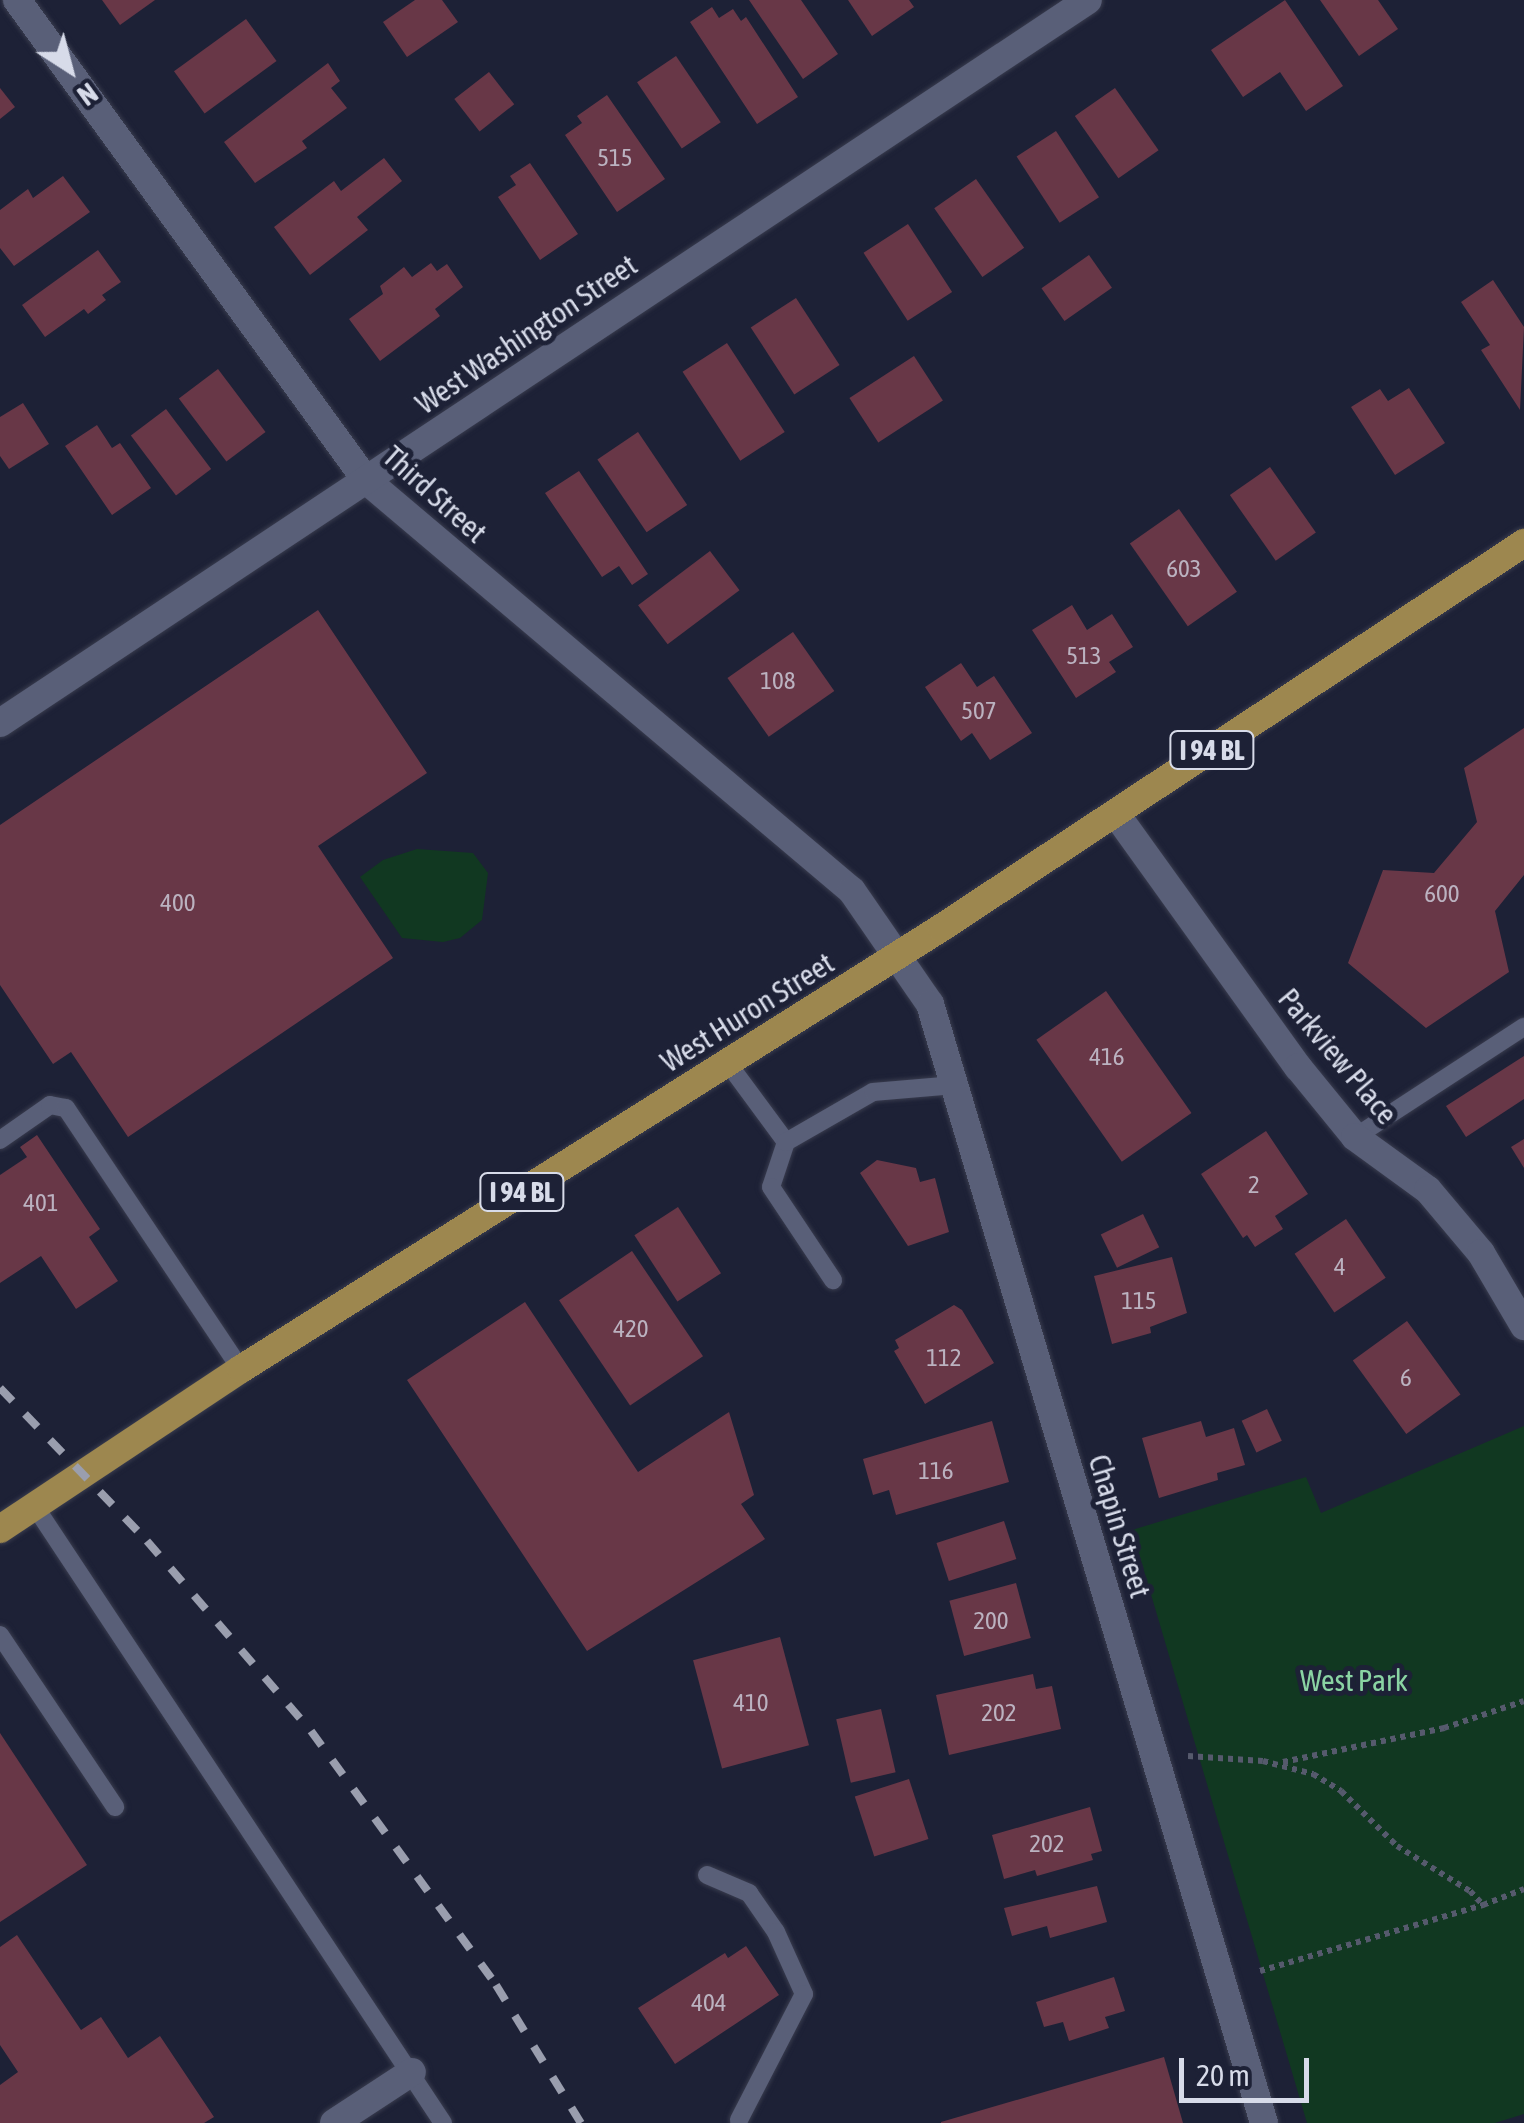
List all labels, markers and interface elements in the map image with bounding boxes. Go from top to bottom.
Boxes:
north arrow [20,20,120,120]
text: N [72,76,104,112]
house number: 515 [597,142,633,172]
street label: West Washington Street [409,247,643,421]
street label: Third Street [376,438,494,550]
house number: 603 [1166,553,1202,583]
house number: 513 [1066,640,1102,670]
house number: 108 [760,665,796,695]
house number: 507 [961,695,997,725]
road number: I 94 BL [1167,727,1257,773]
house number: 600 [1424,878,1460,908]
house number: 400 [160,887,196,917]
street label: West Huron Street [654,944,840,1080]
street label: Parkview Place [1271,981,1405,1131]
house number: 416 [1089,1041,1125,1071]
road number: I 94 BL [477,1169,567,1215]
house number: 2 [1248,1169,1260,1199]
house number: 401 [23,1187,59,1217]
house number: 4 [1334,1251,1346,1281]
house number: 115 [1121,1285,1157,1315]
house number: 420 [613,1313,649,1343]
house number: 112 [926,1342,962,1372]
house number: 6 [1400,1362,1412,1392]
street label: Chapin Street [1081,1450,1159,1602]
house number: 116 [918,1455,954,1485]
house number: 200 [973,1605,1009,1635]
park label: West Park [1300,1662,1408,1698]
house number: 410 [733,1687,769,1717]
house number: 202 [981,1697,1017,1727]
house number: 202 [1029,1828,1065,1858]
house number: 404 [691,1987,727,2017]
scale bar [1184,2038,1314,2100]
text: 20 m [1196,2058,1250,2092]

